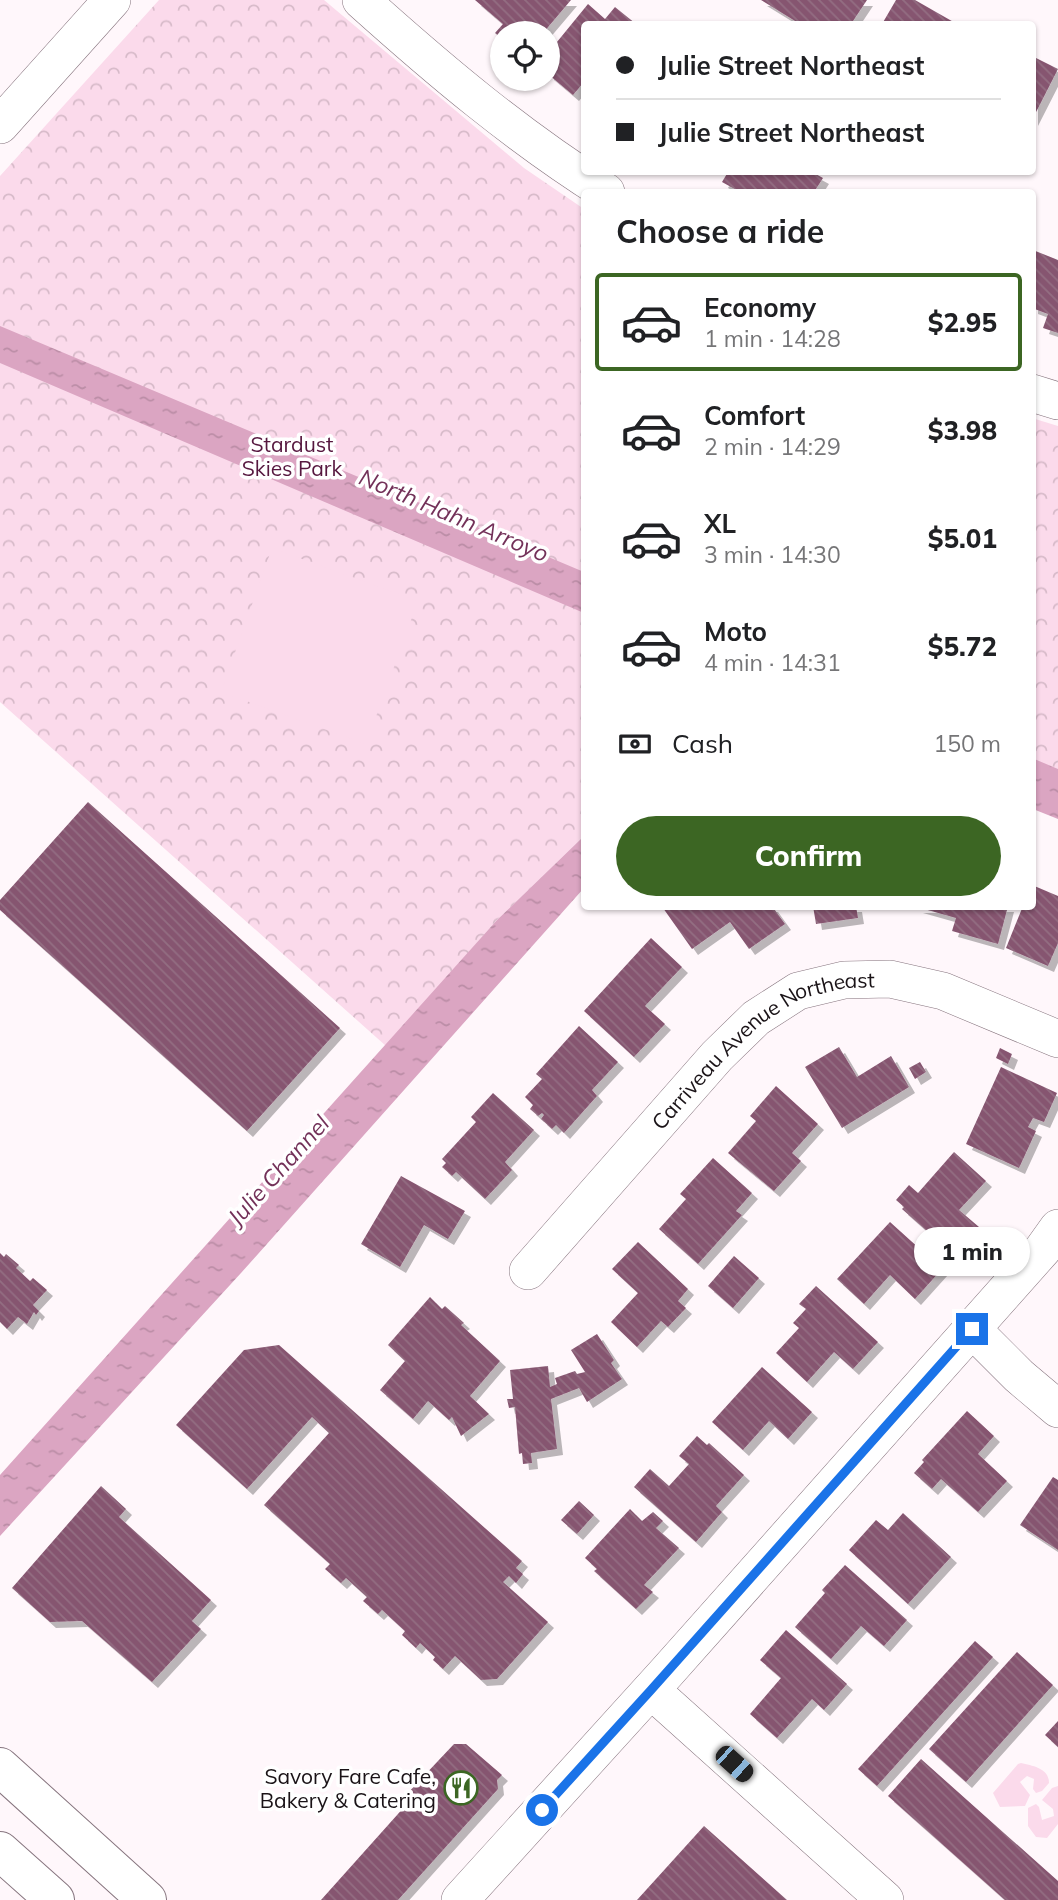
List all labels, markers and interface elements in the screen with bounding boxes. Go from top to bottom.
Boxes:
map controls [490,21,560,91]
button: locate [490,21,560,91]
text: Julie Street Northeast [658,49,924,82]
text: Julie Street Northeast [658,116,924,149]
text: Choose a ride [616,211,824,251]
icon: car [620,291,683,354]
text: Economy [704,291,816,324]
text: $2.95 [928,306,997,339]
text: 1 min · 14:28 [704,324,841,353]
icon: car [620,399,683,462]
text: Comfort [704,399,805,432]
text: $3.98 [928,414,997,447]
park label: Stardust Skies Park [242,431,342,481]
text: 2 min · 14:29 [704,432,841,461]
water label: North Hahn Arroyo [355,462,553,568]
icon: car [620,507,683,570]
text: XL [704,507,736,540]
text: $5.01 [928,522,997,555]
text: 3 min · 14:30 [704,540,841,569]
icon: car [620,615,683,678]
text: Moto [704,615,767,648]
text: $5.72 [928,630,997,663]
text: 4 min · 14:31 [704,648,841,677]
icon: cash [616,725,654,763]
text: Cash [672,727,733,760]
text: 150 m [933,729,1001,758]
button: Confirm [616,816,1001,896]
street label: Carriveau Avenue Northeast [646,966,875,1134]
water label: Julie Channel [220,1109,335,1233]
callout: 1 min [914,1228,1030,1276]
text: 1 min [941,1237,1003,1266]
route end [956,1313,988,1345]
car [712,1742,757,1786]
place label: Savory Fare Cafe, Bakery & Catering [260,1763,436,1813]
restaurant icon: Savory Fare Cafe, Bakery & Catering [442,1769,480,1807]
route start [526,1794,558,1826]

